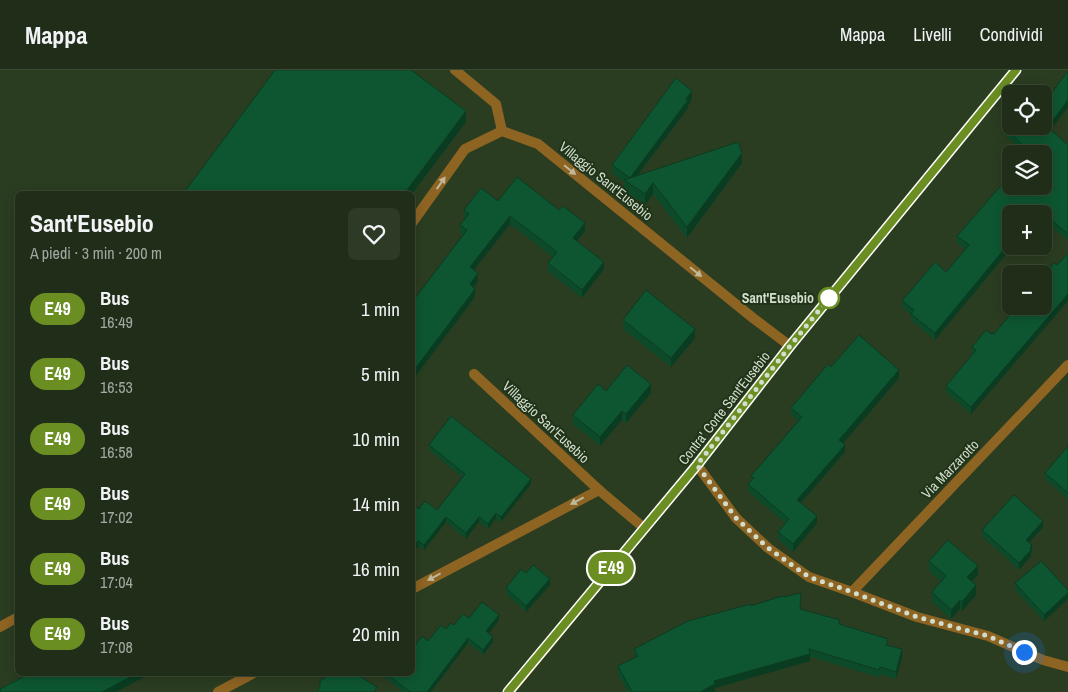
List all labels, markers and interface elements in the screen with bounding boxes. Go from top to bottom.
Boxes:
text: Mappa [25,19,87,51]
text: Mappa [840,22,885,47]
text: Livelli [913,22,952,47]
text: Condividi [980,22,1043,47]
map controls [1002,85,1052,315]
button: locate [1002,85,1052,135]
street label: Villaggio Sant'Eusebio [555,138,657,224]
button: layers [1002,145,1052,195]
one-way arrow [563,164,576,175]
one-way arrow [436,176,446,190]
button: + [1002,205,1052,255]
text: Sant'Eusebio [30,207,154,239]
button: heart [348,208,400,260]
text: A piedi · 3 min · 200 m [30,242,162,264]
button: − [1002,265,1052,315]
one-way arrow [689,267,702,278]
text: Bus [100,285,129,311]
marker: Sant'Eusebio [818,287,840,309]
place label: Sant'Eusebio [742,289,814,307]
text: E49 [44,296,71,321]
text: 1 min [361,296,400,322]
text: 16:49 [100,311,133,333]
street label: Contra' Corte Sant'Eusebio [674,348,774,468]
text: Bus [100,350,129,376]
text: E49 [44,361,71,386]
text: 5 min [361,361,400,387]
text: 16:53 [100,376,133,398]
street label: Villaggio San'Eusebio [499,377,593,467]
text: Bus [100,415,129,441]
text: E49 [44,426,71,451]
text: 10 min [352,426,400,452]
street label: Via Marzarotto [917,436,983,502]
text: 16:58 [100,441,133,463]
text: Bus [100,480,129,506]
text: E49 [44,491,71,516]
text: 14 min [352,491,400,517]
one-way arrow [570,497,585,505]
text: 17:02 [100,506,133,528]
text: Bus [100,545,129,571]
line badge: E49 [582,552,640,584]
text: E49 [598,555,624,580]
text: E49 [44,556,71,581]
text: 16 min [352,556,400,582]
text: 17:04 [100,571,133,593]
one-way arrow [427,573,441,581]
text: Bus [100,610,129,636]
text: E49 [44,621,71,646]
text: 20 min [352,621,400,647]
text: 17:08 [100,636,133,658]
your location [1012,640,1037,665]

